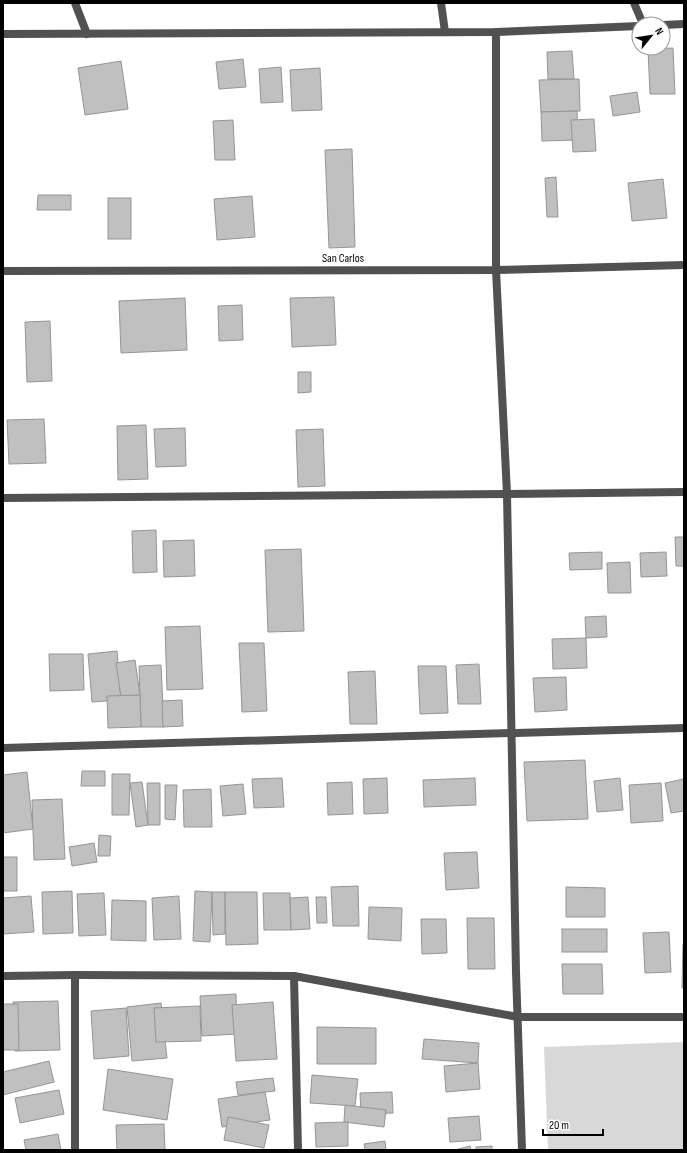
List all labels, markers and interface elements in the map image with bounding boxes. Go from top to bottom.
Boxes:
north arrow [631,16,671,56]
text: N [652,25,666,37]
street label: San Carlos [322,251,364,266]
scale bar [543,1111,603,1137]
text: 20 m [549,1118,569,1133]

